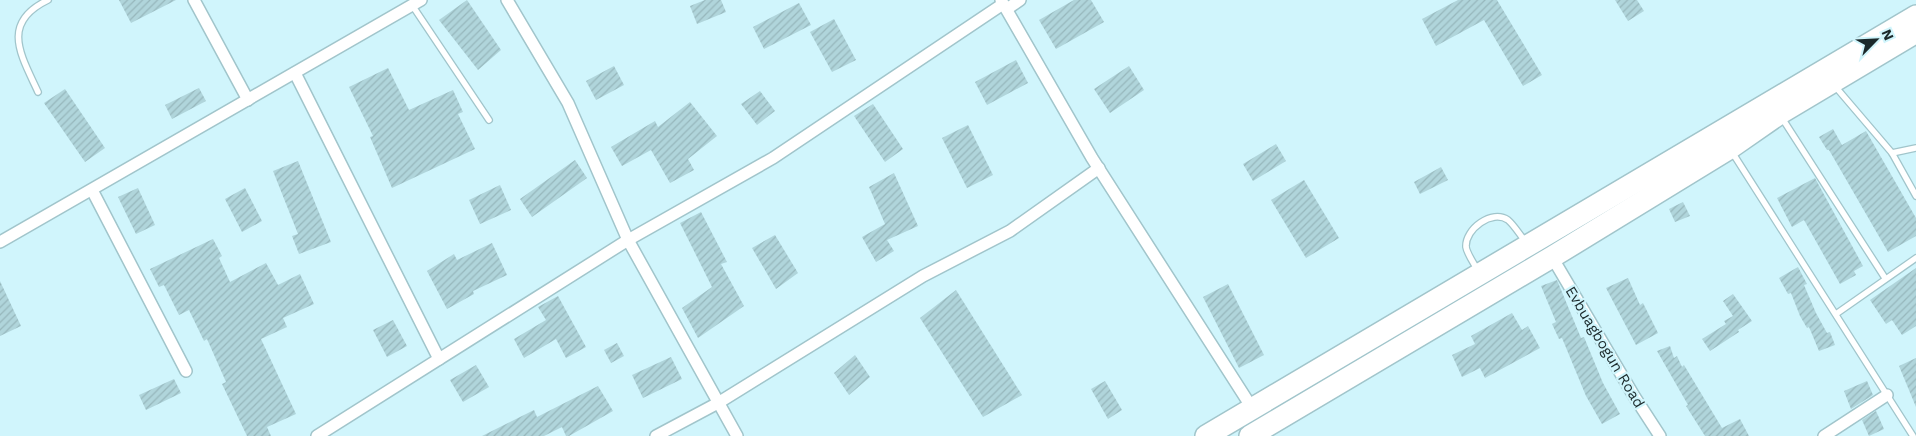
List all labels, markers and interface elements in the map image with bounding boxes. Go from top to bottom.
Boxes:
north arrow [1851,15,1901,65]
text: N [1878,27,1897,43]
street label: Evbuagbogun Road [1562,283,1648,411]

